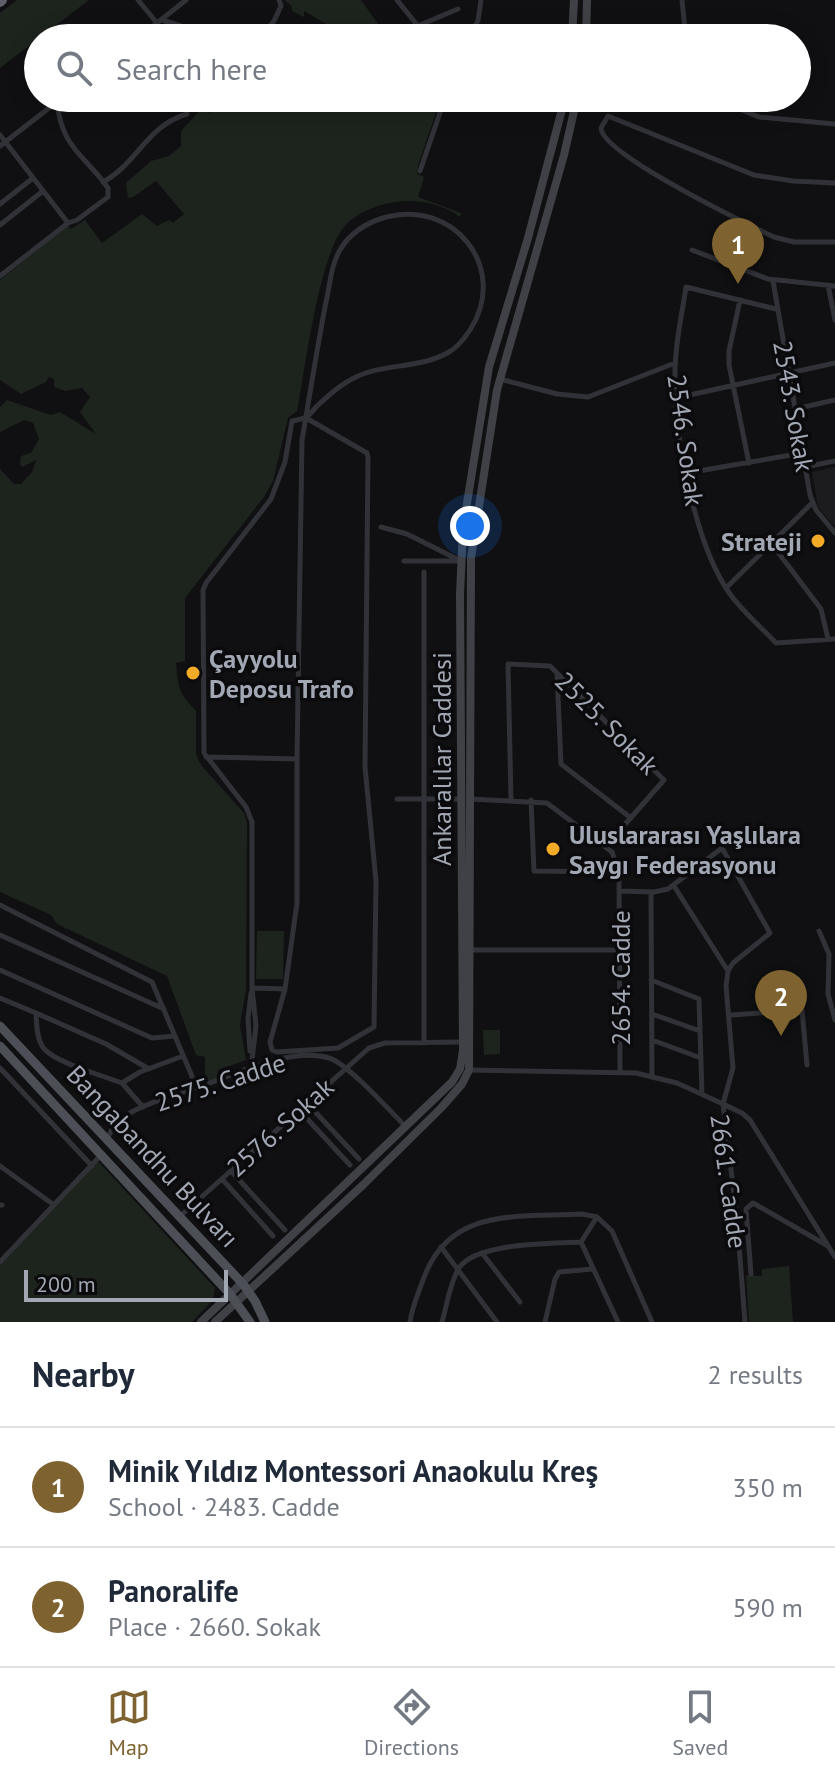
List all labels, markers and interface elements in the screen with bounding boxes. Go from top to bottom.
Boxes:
search box [24,24,811,112]
icon: search [52,46,96,90]
text: Search here [116,49,267,88]
pin: 1 [712,218,764,284]
street label: 2543. Sokak [766,338,822,475]
street label: 2546. Sokak [660,372,712,509]
your location [450,506,490,546]
place label: Strateji [721,525,802,558]
marker: Strateji [809,532,827,550]
place label: Çayyolu Deposu Trafo [209,642,354,705]
street label: Ankaralılar Caddesi [425,652,458,866]
marker: Çayyolu Deposu Trafo [184,664,202,682]
street label: 2525. Sokak [548,664,666,782]
place label: Uluslararası Yaşlılara Saygı Federasyonu [569,818,801,881]
marker: Uluslararası Yaşlılara Saygı Federasyonu [544,840,562,858]
street label: 2654. Cadde [604,910,637,1046]
pin: 2 [755,970,807,1036]
street label: 2575. Cadde [150,1045,290,1119]
street label: Bangabandhu Bulvarı [60,1058,246,1254]
street label: 2576. Sokak [220,1070,341,1184]
street label: 2661. Cadde [703,1112,755,1250]
scale bar [24,1266,228,1302]
text: 200 m [36,1270,96,1298]
text: Nearby [32,1352,134,1396]
text: 2 results [708,1358,803,1391]
text: Minik Yıldız Montessori Anaokulu Kreş [108,1451,598,1490]
text: 1 [51,1471,65,1504]
text: 350 m [732,1471,803,1504]
text: School · 2483. Cadde [108,1490,340,1523]
text: Panoralife [108,1571,239,1610]
text: 2 [51,1591,65,1624]
text: 590 m [732,1591,803,1624]
text: Place · 2660. Sokak [108,1610,321,1643]
tab: Map [107,1685,151,1761]
tab: Directions [364,1685,459,1761]
tab: Saved [672,1685,728,1761]

